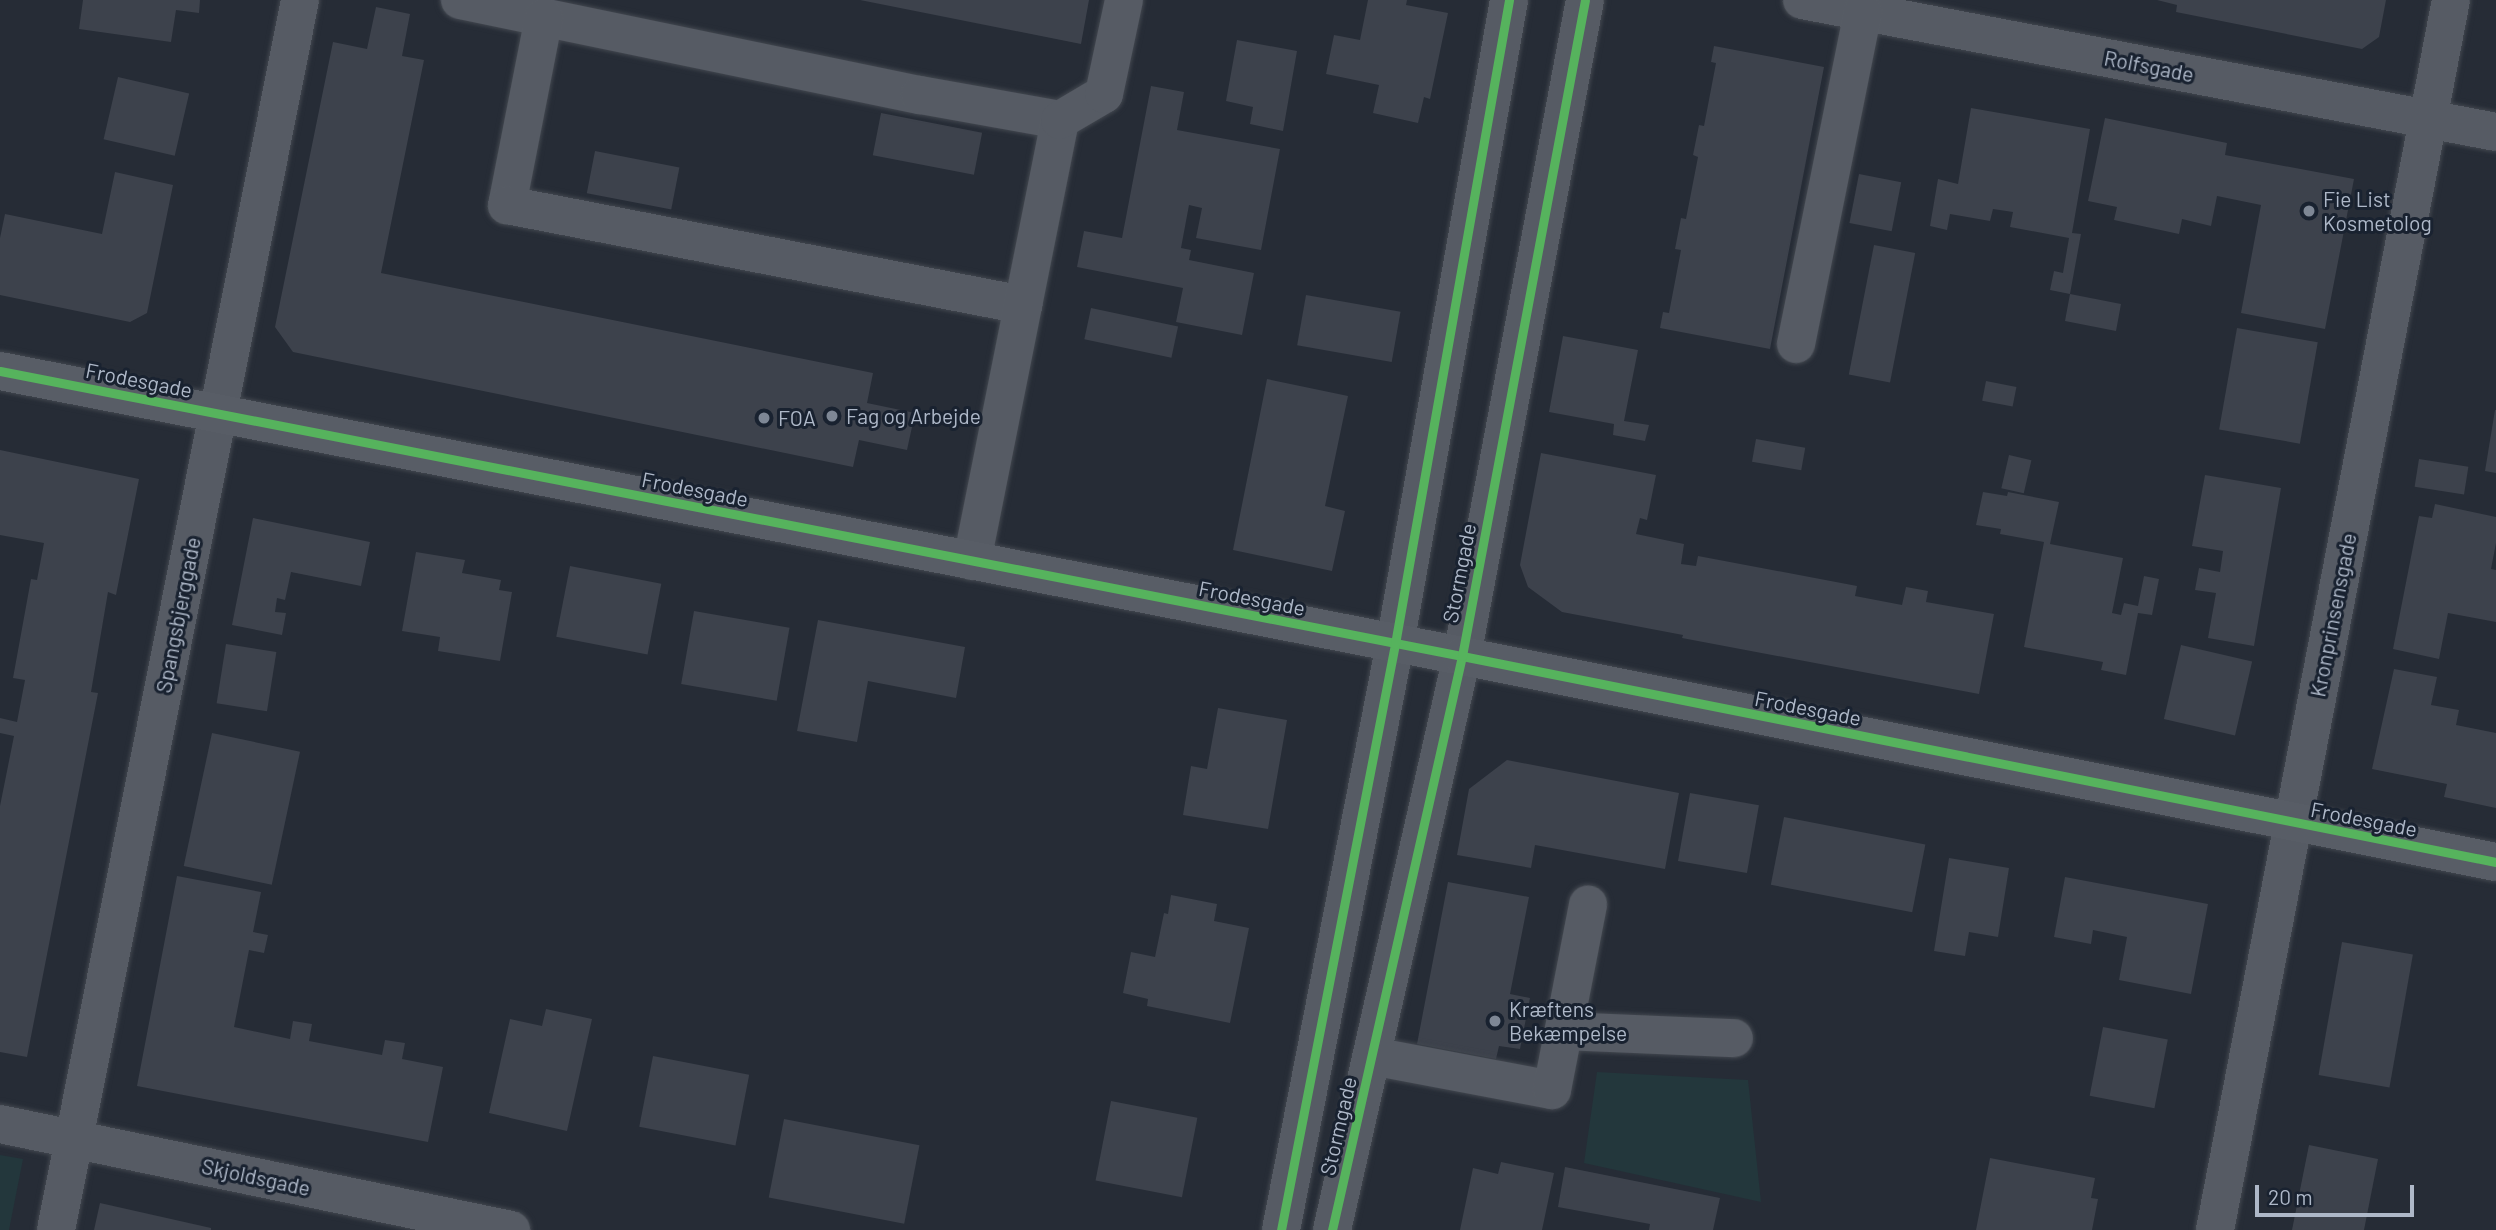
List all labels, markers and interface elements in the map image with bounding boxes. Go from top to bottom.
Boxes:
street label: Rolfsgade [2102,45,2196,87]
place label: Fie List Kosmetolog [2323,186,2432,236]
marker: Fie List Kosmetolog [2301,203,2317,219]
street label: Frodesgade [84,357,194,403]
place label: Fag og Arbejde [846,403,981,429]
place label: FOA [778,405,816,431]
marker: Fag og Arbejde [824,408,840,424]
marker: FOA [756,410,772,426]
street label: Frodesgade [640,466,750,512]
street label: Stormgade [1437,521,1481,625]
street label: Kronprinsensgade [2305,531,2361,699]
street label: Spangsbjerggade [151,535,205,695]
street label: Frodesgade [1197,575,1307,621]
street label: Frodesgade [1753,685,1863,731]
street label: Frodesgade [2309,796,2419,842]
place label: Kræftens Bekæmpelse [1509,996,1627,1046]
marker: Kræftens Bekæmpelse [1487,1013,1503,1029]
street label: Stormgade [1314,1074,1362,1178]
street label: Skjoldsgade [199,1153,313,1201]
scale bar [2258,1170,2417,1214]
text: 20 m [2268,1184,2313,1209]

